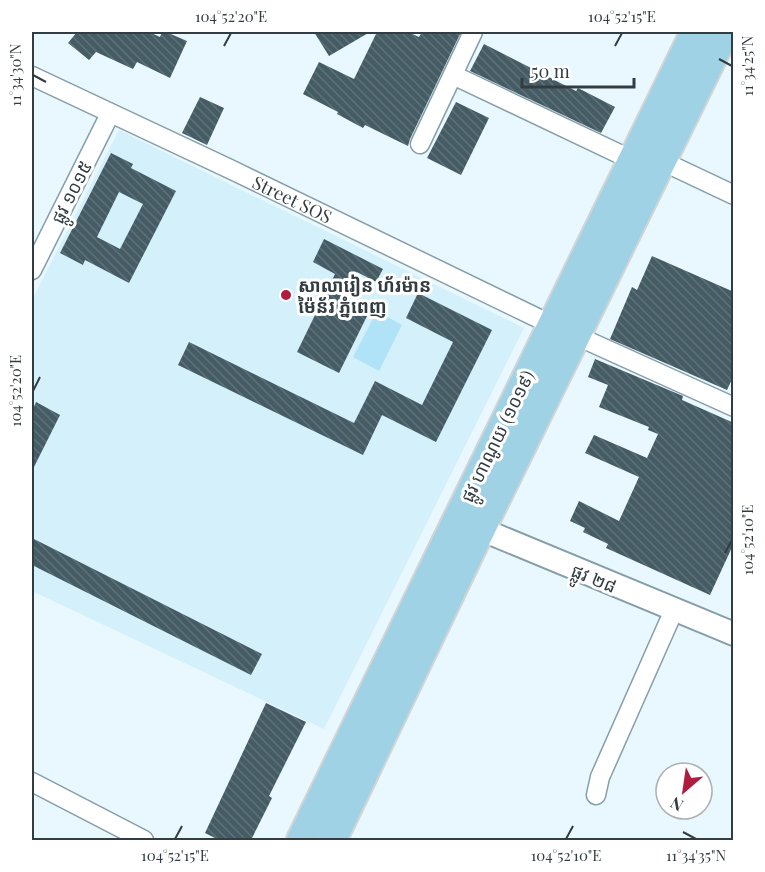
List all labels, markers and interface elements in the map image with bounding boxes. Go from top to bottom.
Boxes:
text: 104°52'20"E [195,6,267,26]
text: 104°52'15"E [588,6,656,26]
text: 11°34'25"N [737,35,757,96]
text: 11°34'30"N [5,43,25,106]
scale bar [522,51,634,89]
text: 50 m [531,59,570,83]
street label: ផ្លូវ ១០១៥ [45,156,102,230]
street label: Street SOS [249,170,336,229]
place label: សាលារៀន ហ័រម៉ាន ម៉ៃន័រ ភ្នំពេញ [298,273,431,318]
marker: សាលារៀន ហ័រម៉ាន ម៉ៃន័រ ភ្នំពេញ [279,288,293,302]
text: 104°52'20"E [5,355,25,427]
street label: ផ្លូវ ហាណូយ (១០១៩) [455,366,544,508]
text: 104°52'10"E [737,505,757,575]
street label: ផ្លូវ ២៨ [566,558,620,603]
north arrow [654,761,714,821]
text: N [666,792,687,817]
text: 104°52'15"E [141,845,209,865]
text: 104°52'10"E [531,845,601,865]
text: 11°34'35"N [666,845,726,865]

